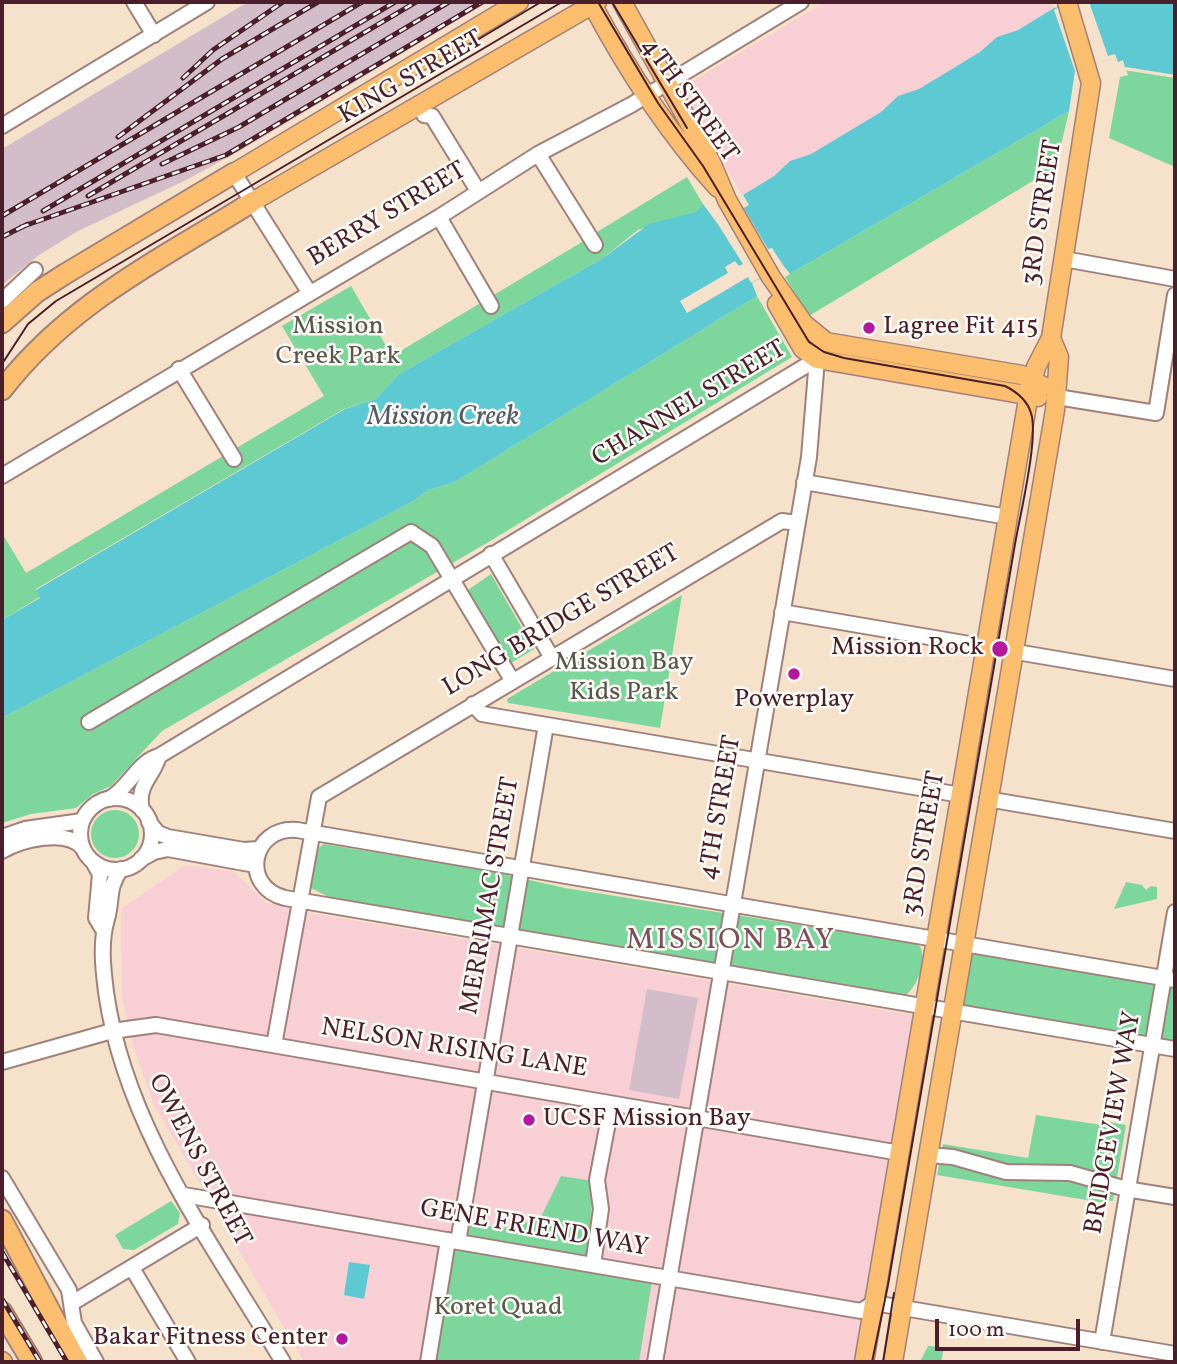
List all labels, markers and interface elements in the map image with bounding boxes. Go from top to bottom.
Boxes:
street label: KING STREET [334,25,490,133]
street label: 4TH STREET [632,33,744,169]
street label: 3RD STREET [1017,138,1071,288]
street label: BERRY STREET [303,156,473,276]
park label: Mission Creek Park [275,312,401,374]
place label: Lagree Fit 415 [883,312,1039,344]
marker: Lagree Fit 415 [861,320,877,336]
street label: CHANNEL STREET [588,335,792,475]
water label: Mission Creek [367,402,519,436]
street label: LONG BRIDGE STREET [438,539,686,705]
place label: Mission Rock [831,633,984,665]
marker: Mission Rock [990,639,1010,659]
park label: Mission Bay Kids Park [554,648,694,710]
marker: Powerplay [786,666,802,682]
place label: Powerplay [734,685,854,717]
street label: 4TH STREET [694,733,750,883]
street label: 3RD STREET [898,769,954,919]
street label: MERRIMAC STREET [456,775,528,1017]
district label: MISSION BAY [627,924,835,960]
street label: BRIDGEVIEW WAY [1080,1009,1150,1237]
street label: NELSON RISING LANE [319,1014,589,1086]
street label: OWENS STREET [139,1069,257,1253]
place label: UCSF Mission Bay [543,1104,751,1136]
marker: UCSF Mission Bay [521,1112,537,1128]
street label: GENE FRIEND WAY [417,1195,651,1265]
park label: Koret Quad [433,1293,563,1325]
scale bar [939,1304,1084,1348]
text: 100 m [948,1316,1005,1345]
place label: Bakar Fitness Center [93,1323,328,1355]
marker: Bakar Fitness Center [334,1331,350,1347]

